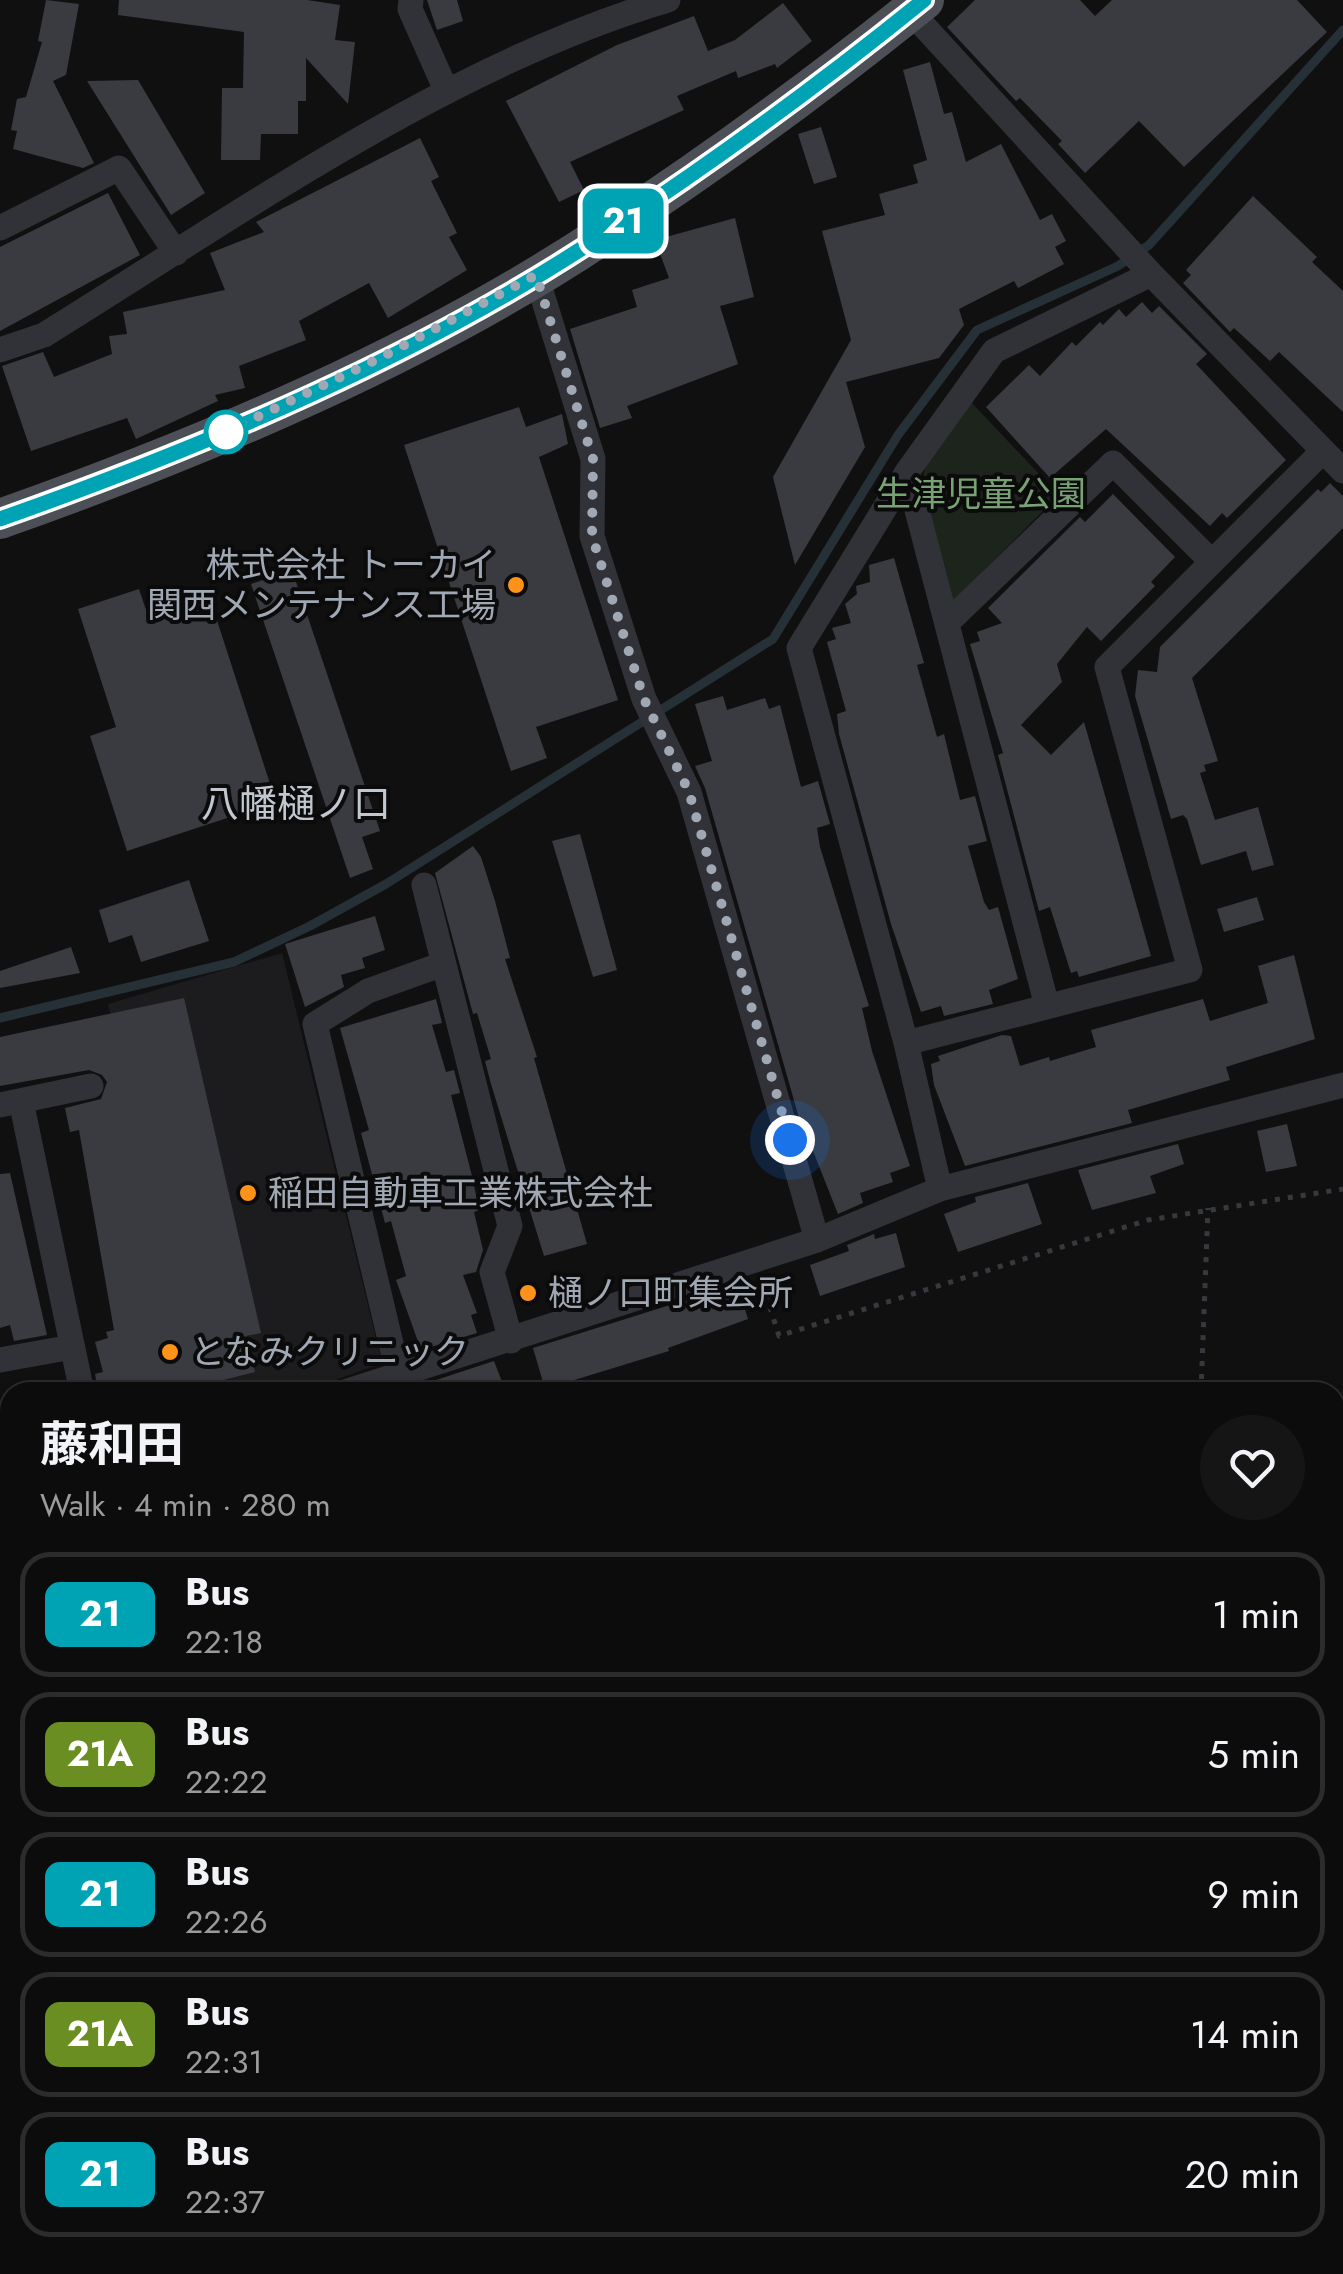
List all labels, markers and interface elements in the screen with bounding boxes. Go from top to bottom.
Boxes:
line badge: 21 [578,188,668,254]
text: 21 [603,196,643,246]
unlabelled marker [205,411,247,453]
park label: 生津児童公園 [876,469,1086,519]
place label: 株式会社 トーカイ 関西メンテナンス工場 [147,540,496,630]
marker: 株式会社 トーカイ 関西メンテナンス工場 [505,574,527,596]
district label: 八幡樋ノ口 [201,776,391,831]
your location [765,1115,815,1165]
place label: 稲田自動車工業株式会社 [268,1168,653,1218]
marker: 稲田自動車工業株式会社 [237,1182,259,1204]
place label: 樋ノ口町集会所 [548,1268,793,1318]
marker: 樋ノ口町集会所 [517,1282,539,1304]
place label: となみクリニック [190,1327,469,1377]
marker: となみクリニック [159,1341,181,1363]
text: 藤和田 [40,1410,184,1479]
button: heart [1200,1415,1305,1520]
text: Walk · 4 min · 280 m [40,1482,331,1528]
text: Bus [185,1564,249,1619]
text: 1 min [1212,1587,1300,1642]
text: 21 [80,1589,120,1639]
text: 22:18 [185,1619,263,1665]
text: Bus [185,1704,249,1759]
text: 5 min [1208,1727,1300,1782]
text: 21A [67,1729,133,1779]
text: 22:22 [185,1759,267,1805]
text: Bus [185,1844,249,1899]
text: 9 min [1207,1867,1300,1922]
text: 21 [80,1869,120,1919]
text: 22:26 [185,1899,268,1945]
text: Bus [185,1984,249,2039]
text: 14 min [1190,2007,1300,2062]
text: 21A [67,2009,133,2059]
text: 22:31 [185,2039,263,2085]
text: Bus [185,2124,249,2179]
text: 20 min [1185,2147,1300,2202]
text: 21 [80,2149,120,2199]
text: 22:37 [185,2179,265,2225]

